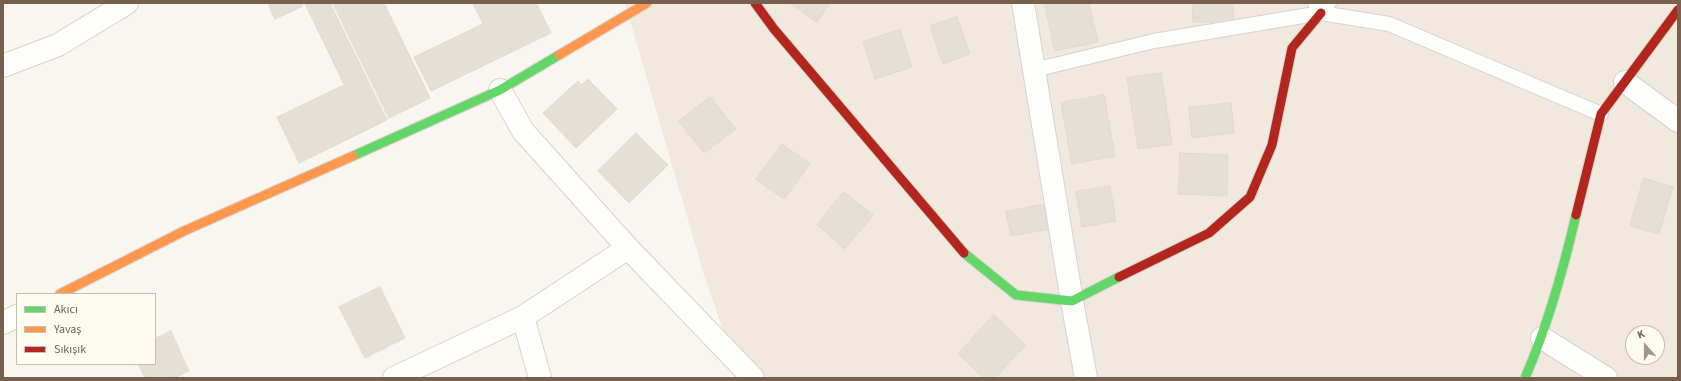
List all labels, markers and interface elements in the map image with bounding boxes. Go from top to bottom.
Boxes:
legend [16,293,156,365]
text: Akıcı [54,301,78,318]
text: Yavaş [54,321,81,338]
north arrow [1625,325,1665,365]
text: K [1635,326,1647,342]
text: Sıkışık [54,341,86,358]

